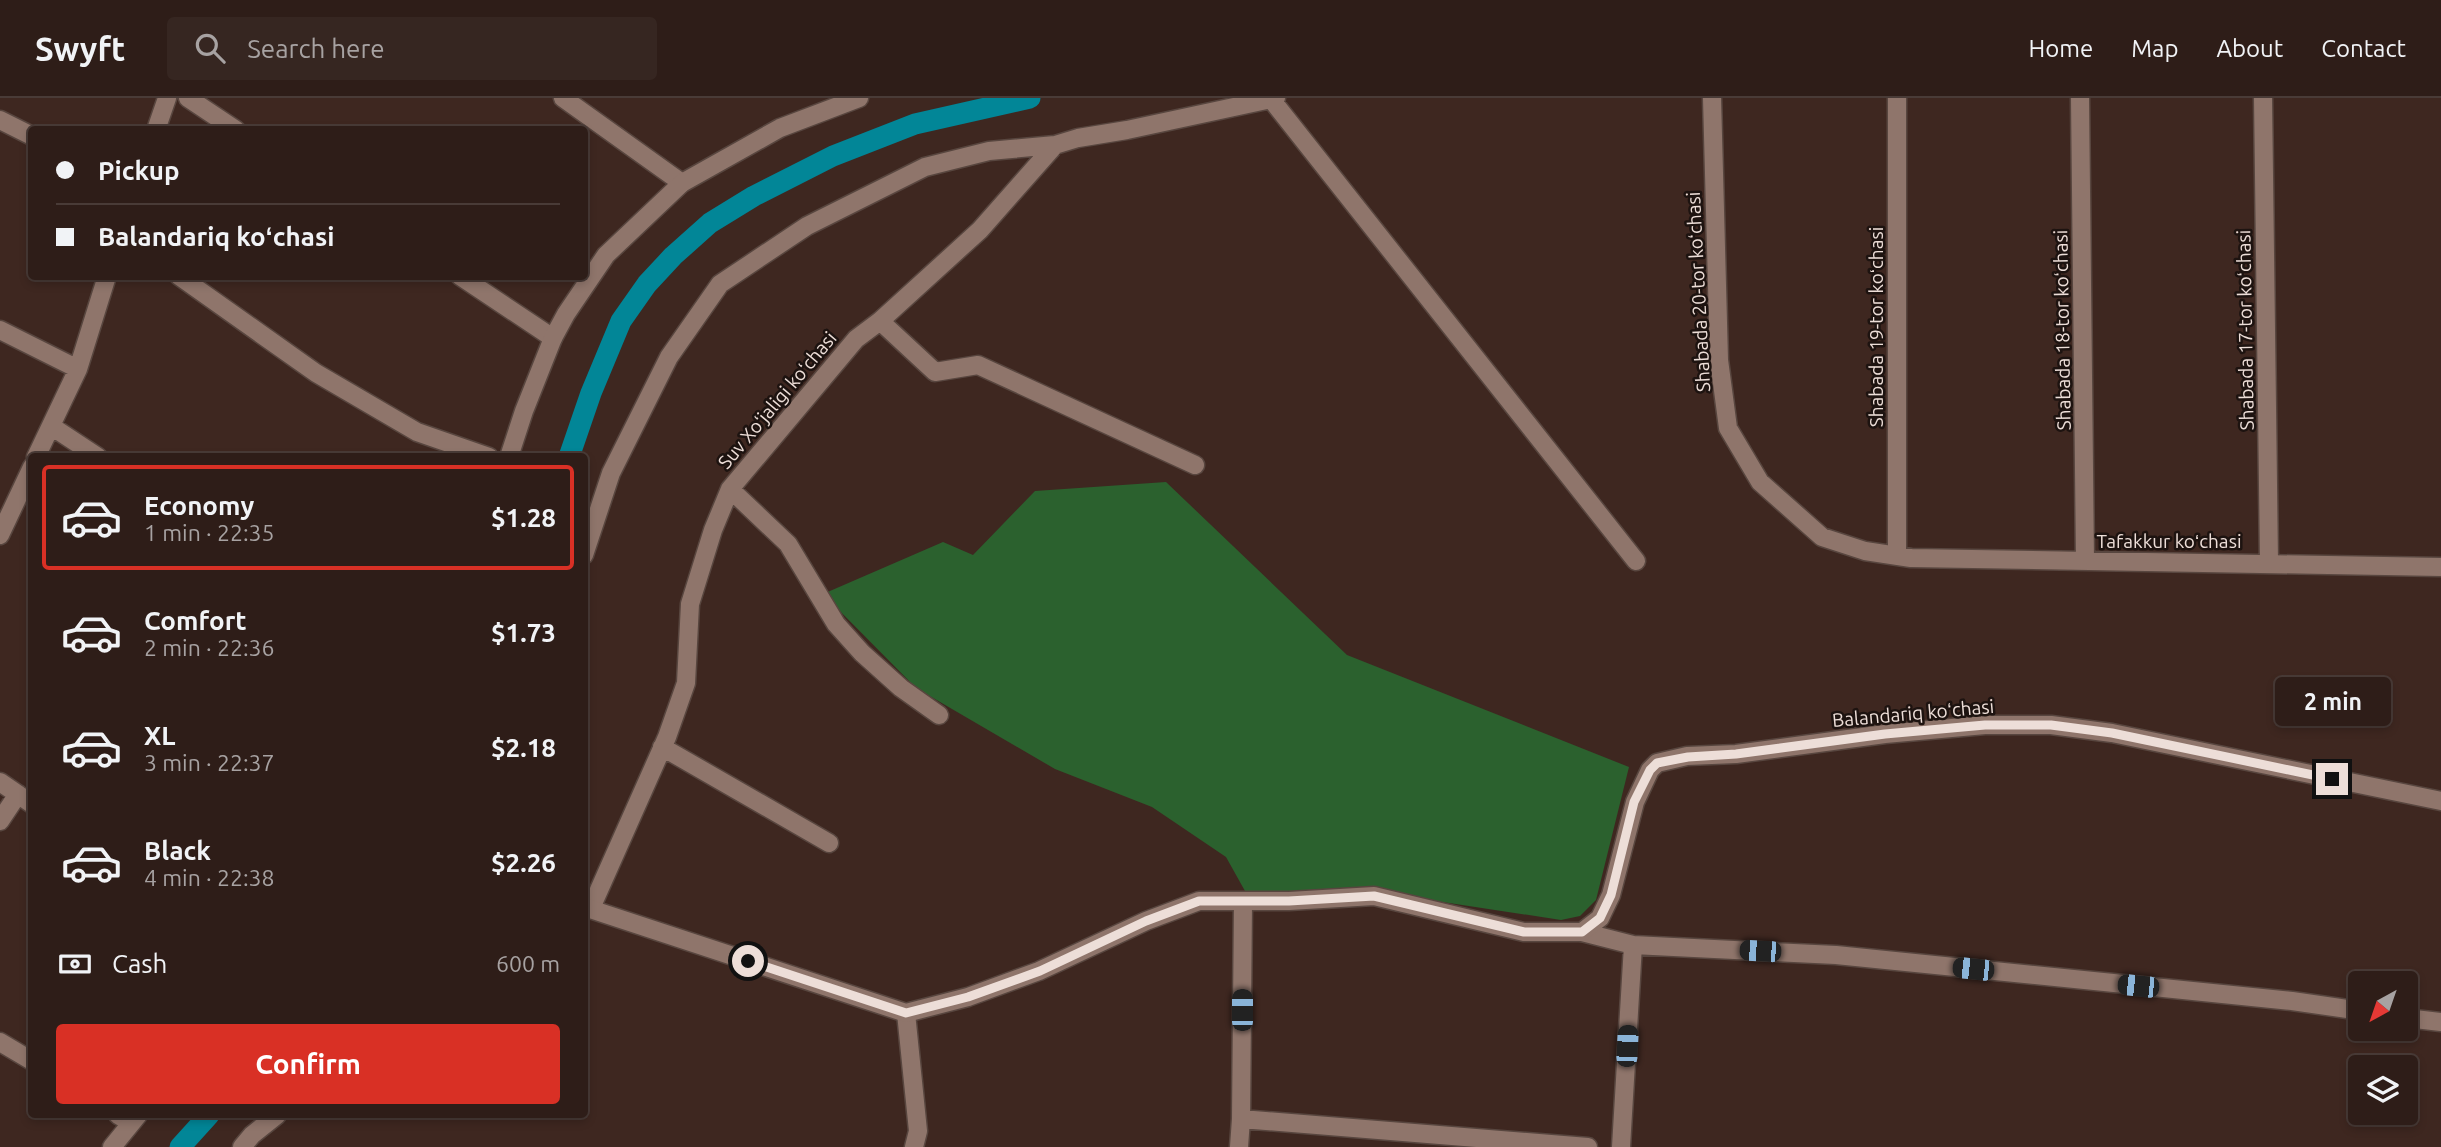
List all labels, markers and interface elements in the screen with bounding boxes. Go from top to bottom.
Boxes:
search box [167,17,657,80]
icon: search [191,29,229,67]
text: Swyft [35,30,125,67]
text: Search here [247,34,385,63]
text: Home [2028,35,2093,62]
text: Map [2131,35,2178,62]
text: About [2216,35,2283,62]
text: Contact [2321,35,2406,62]
text: Pickup [98,156,180,185]
street label: Shabada 20-tor koʻchasi [1682,191,1714,393]
text: Balandariq koʻchasi [98,222,334,251]
street label: Shabada 19-tor koʻchasi [1865,227,1887,427]
street label: Shabada 18-tor koʻchasi [2049,230,2075,430]
street label: Shabada 17-tor koʻchasi [2232,230,2258,430]
street label: Suv Xoʻjaligi koʻchasi [713,327,841,473]
icon: car [60,486,123,549]
text: Economy [144,491,254,520]
text: $1.28 [491,503,556,532]
text: 1 min · 22:35 [144,520,275,545]
street label: Tafakkur koʻchasi [2096,530,2242,552]
icon: car [60,601,123,664]
text: Comfort [144,606,247,635]
text: $1.73 [491,618,556,647]
text: 2 min · 22:36 [144,635,275,660]
callout: 2 min [2274,678,2390,726]
text: 2 min [2304,689,2362,714]
street label: Balandariq koʻchasi [1831,695,1995,731]
icon: car [60,716,123,779]
text: XL [144,721,175,750]
text: $2.18 [491,733,556,762]
text: 3 min · 22:37 [144,750,275,775]
route end [2316,763,2348,795]
icon: car [60,831,123,894]
text: Black [144,836,211,865]
text: $2.26 [491,848,556,877]
text: 4 min · 22:38 [144,865,275,890]
car [1739,939,1782,963]
icon: cash [56,945,94,983]
route start [732,945,764,977]
text: Cash [112,949,167,978]
text: 600 m [496,951,560,976]
car [1952,956,1995,982]
north arrow [2348,971,2418,1041]
map controls [2348,971,2418,1125]
car [2117,973,2160,999]
car [1232,989,1253,1031]
button: Confirm [56,1024,560,1104]
car [1616,1024,1639,1068]
button: layers [2348,1055,2418,1125]

